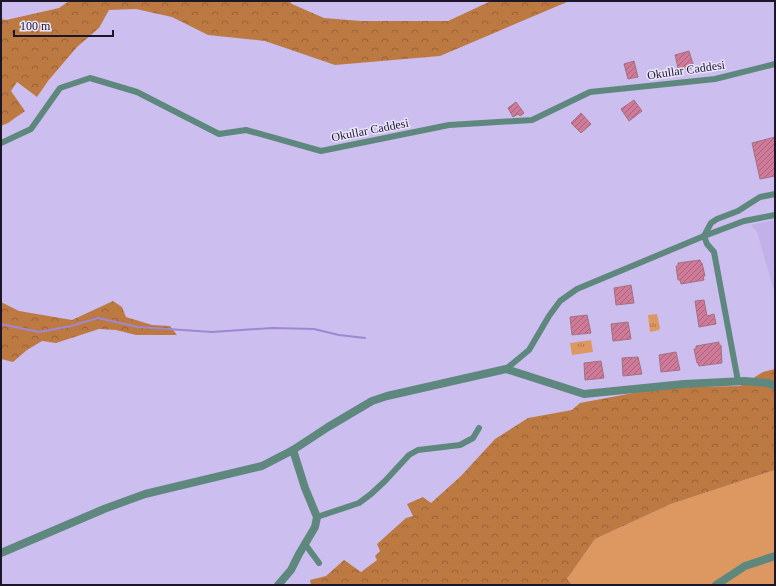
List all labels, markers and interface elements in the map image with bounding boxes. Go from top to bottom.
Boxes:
scale bar [14,12,113,38]
text: 100 m [20,19,51,33]
street label: Okullar Caddesi [646,58,726,82]
street label: Okullar Caddesi [330,116,410,144]

